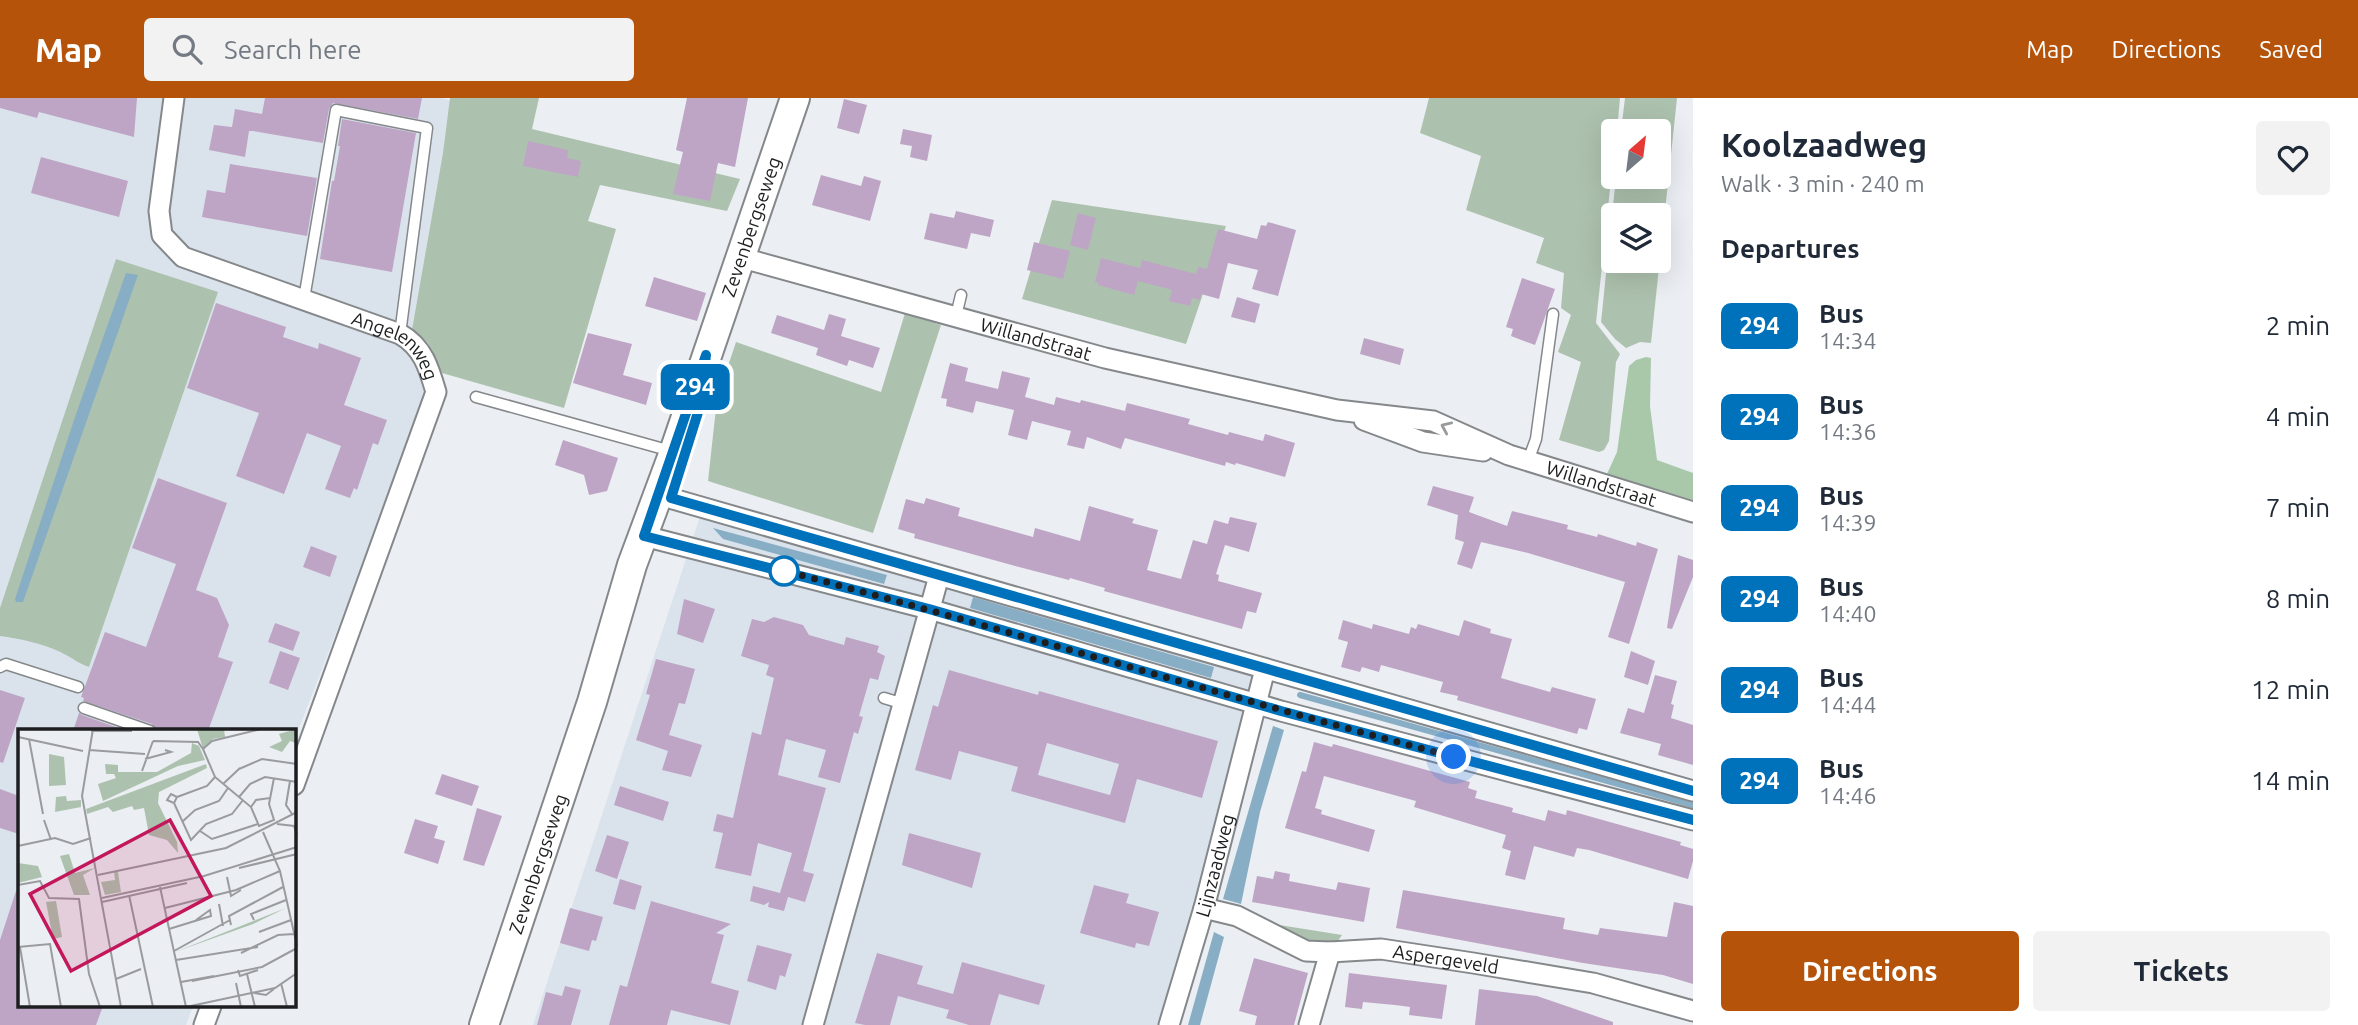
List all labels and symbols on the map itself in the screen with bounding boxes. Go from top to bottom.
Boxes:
north arrow [1601,119,1671,189]
street label: Zevenbergseweg [717,154,785,300]
street label: Angelenweg [349,307,443,383]
street label: Willandstraat [978,313,1094,365]
line badge: 294 [655,364,735,410]
one-way arrow [1441,421,1453,435]
street label: Willandstraat [1543,456,1660,511]
unlabelled marker [769,556,799,586]
inset map [18,729,296,1007]
your location [1436,739,1471,774]
street label: Zevenbergseweg [504,791,572,937]
street label: Lijnzaadweg [1191,812,1239,920]
street label: Aspergeveld [1391,940,1500,978]

